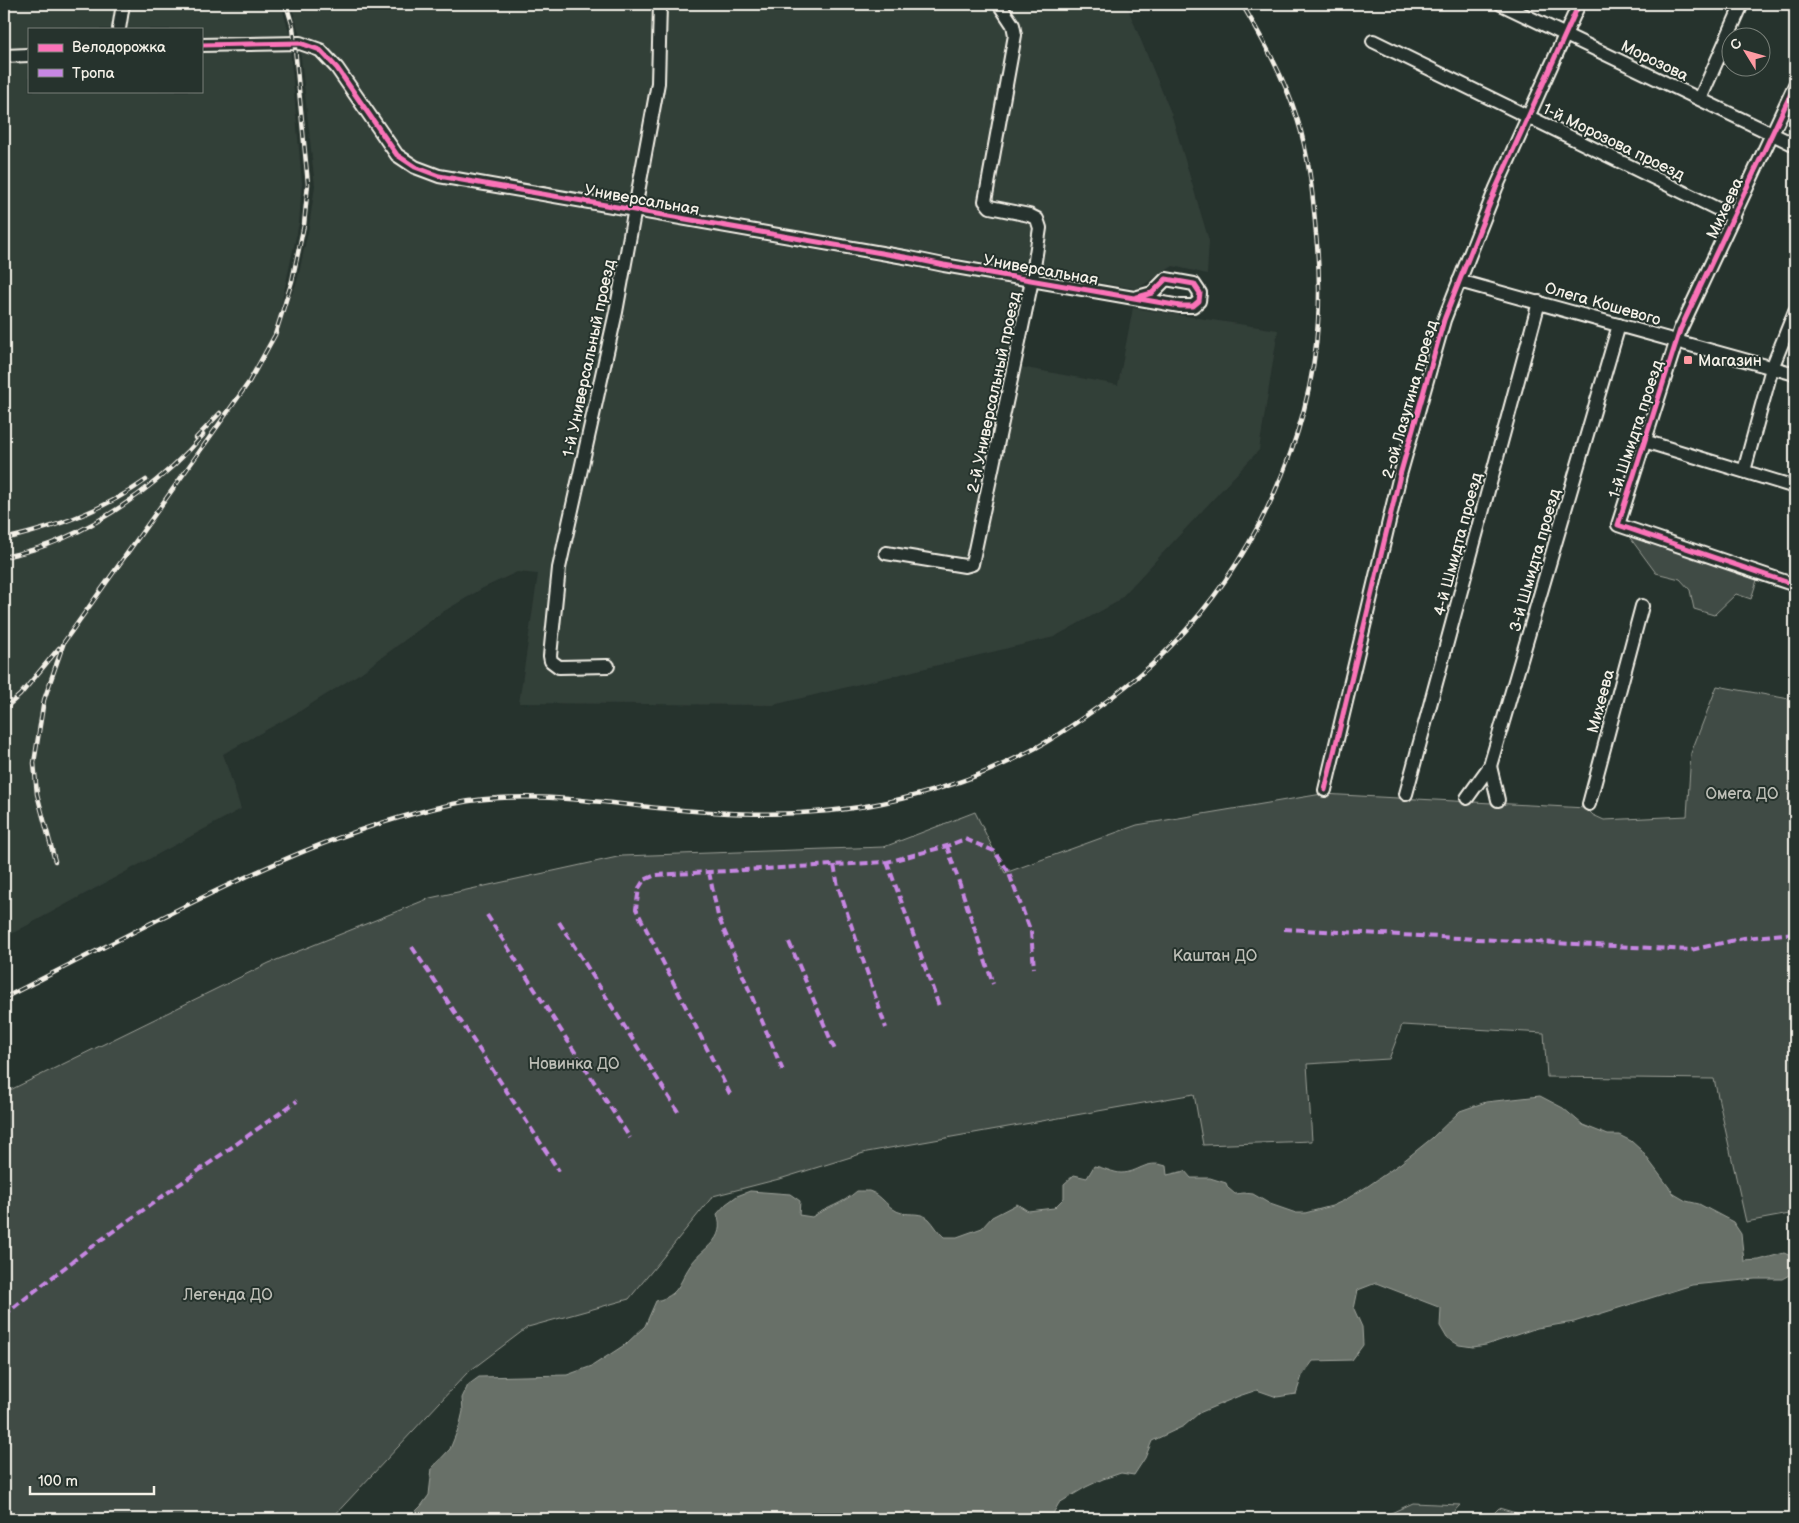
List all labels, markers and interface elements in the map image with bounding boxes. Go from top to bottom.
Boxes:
legend [28,28,202,92]
north arrow [1722,28,1772,78]
text: С [1726,35,1746,53]
street label: Морозова [1617,37,1692,86]
text: Велодорожка [72,38,166,57]
text: Тропа [72,64,115,83]
street label: 1-й Морозова проезд [1539,100,1688,185]
street label: Михеева [1703,175,1748,242]
street label: Универсальная [583,181,701,220]
street label: Универсальная [982,251,1100,290]
street label: 1-й Универсальный проезд [559,258,620,459]
street label: Олега Кошевого [1542,279,1663,330]
street label: 2-й Универсальный проезд [964,290,1025,494]
street label: 2-ой Лазутина проезд [1379,318,1442,481]
place label: Магазин [1698,352,1762,371]
marker: Магазин [1682,354,1694,366]
street label: 1-й Шмидта проезд [1605,358,1668,501]
street label: 4-й Шмидта проезд [1430,470,1487,618]
street label: 3-й Шмидта проезд [1506,487,1565,634]
street label: Михеева [1584,667,1619,735]
park label: Омега ДО [1705,785,1779,804]
park label: Каштан ДО [1173,947,1258,966]
park label: Новинка ДО [528,1055,620,1074]
park label: Легенда ДО [182,1286,273,1305]
scale bar [30,1463,154,1495]
text: 100 m [38,1472,78,1491]

